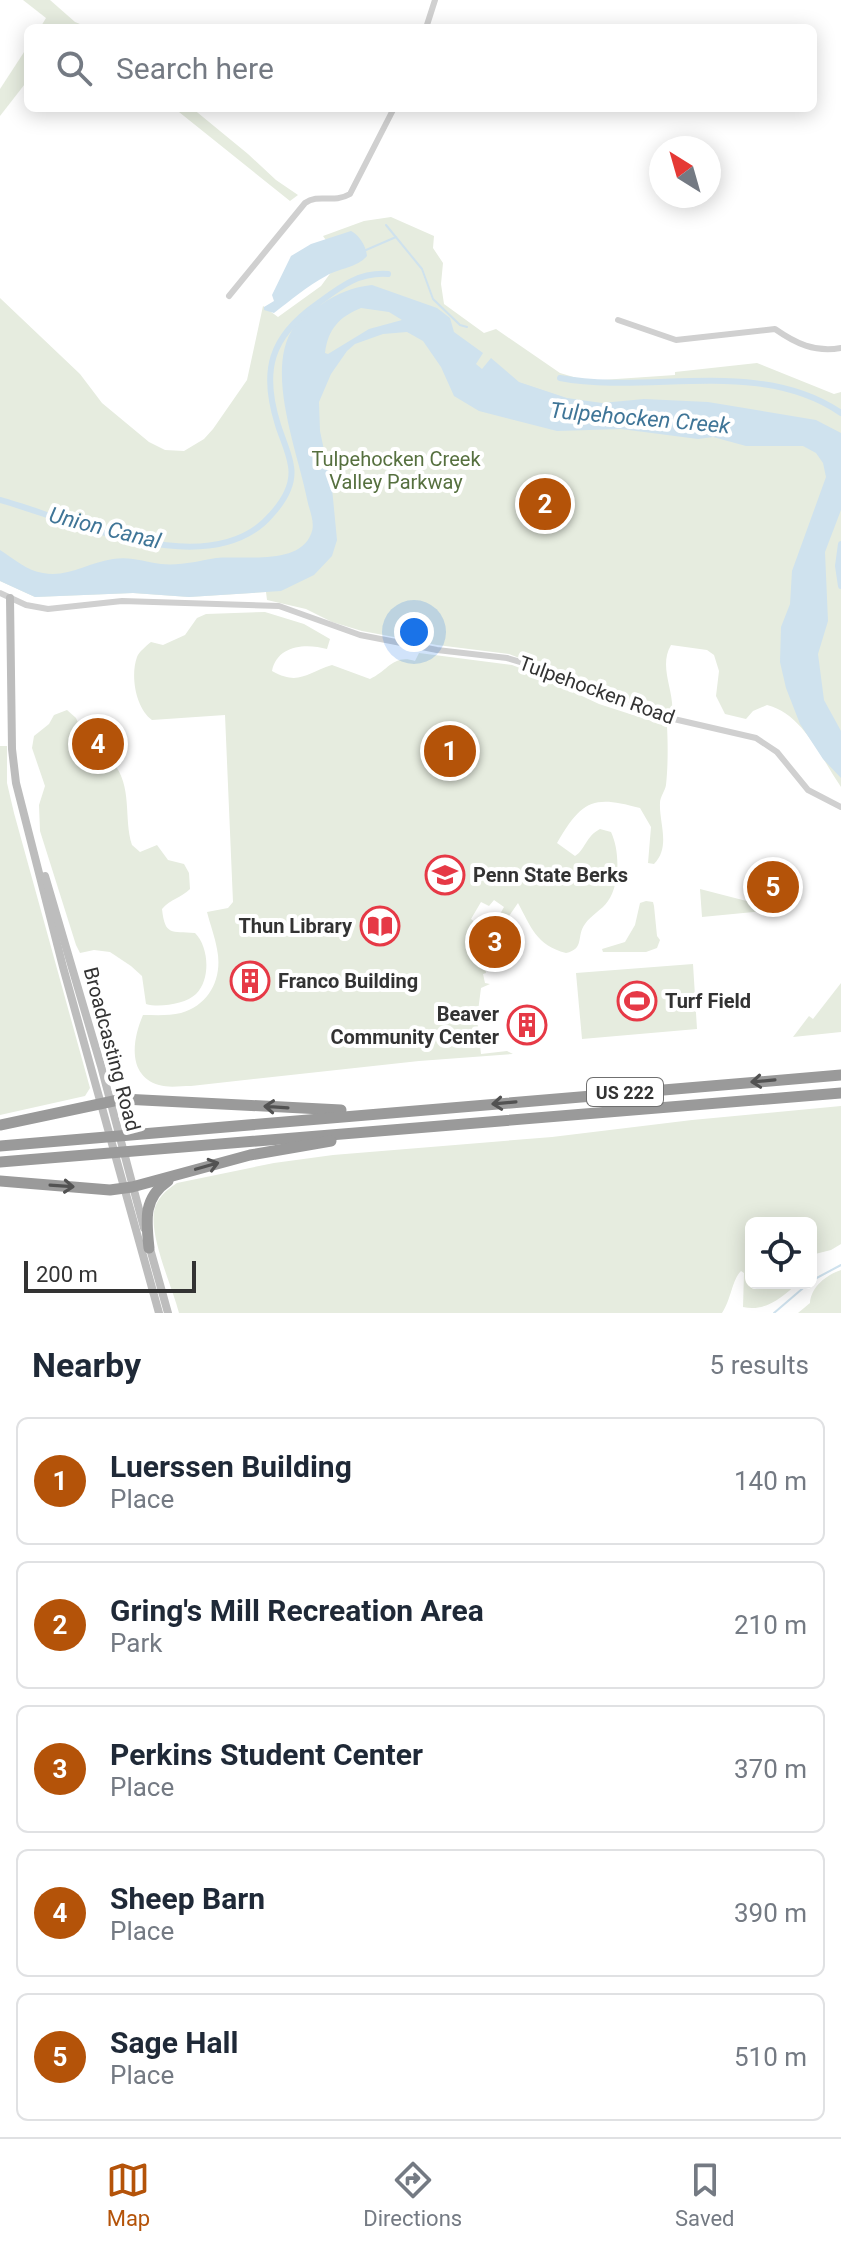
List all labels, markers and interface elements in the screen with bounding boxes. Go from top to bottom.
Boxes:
search box [24,24,817,112]
icon: search [52,46,96,90]
text: Search here [116,51,274,86]
north arrow [649,136,721,208]
water label: Tulpehocken Creek [549,398,732,438]
park label: Tulpehocken Creek Valley Parkway [311,447,481,494]
pin: 2 [519,474,571,534]
water label: Union Canal [47,502,164,554]
your location [394,612,434,652]
street label: Tulpehocken Road [516,651,678,729]
pin: 4 [72,714,124,774]
pin: 1 [424,721,476,781]
school or university icon: Penn State Berks [424,854,466,896]
pin: 5 [747,857,799,917]
place label: Penn State Berks [473,863,628,887]
library icon: Thun Library [359,905,401,947]
pin: 3 [469,912,521,972]
place label: Thun Library [238,914,353,938]
building icon: Franco Building [229,960,271,1002]
street label: Broadcasting Road [79,964,145,1134]
place label: Franco Building [278,969,418,993]
sports icon: Turf Field [616,980,658,1022]
place label: Turf Field [665,989,751,1013]
place label: Beaver Community Center [330,1002,500,1049]
building icon: Beaver Community Center [506,1004,548,1046]
one-way arrow [750,1074,777,1089]
road number: US 222 [587,1078,663,1106]
one-way arrow [491,1095,518,1110]
one-way arrow [263,1099,290,1114]
one-way arrow [194,1158,220,1173]
one-way arrow [48,1179,75,1194]
map controls [745,1217,817,1289]
button: locate [745,1217,817,1289]
scale bar [24,1257,196,1293]
text: 200 m [36,1262,98,1287]
text: Nearby [32,1345,141,1385]
text: 5 results [710,1350,809,1380]
text: Luerssen Building [110,1449,352,1484]
text: 1 [53,1466,67,1496]
text: 140 m [734,1466,807,1496]
text: Place [110,1484,174,1514]
text: Gring's Mill Recreation Area [110,1593,484,1628]
text: 2 [53,1610,67,1640]
text: 210 m [734,1610,807,1640]
text: Park [110,1628,162,1658]
text: Perkins Student Center [110,1737,423,1772]
text: 3 [53,1754,67,1784]
text: 370 m [734,1754,807,1784]
text: Place [110,1772,174,1802]
text: Sheep Barn [110,1881,265,1916]
text: 4 [53,1898,67,1928]
text: 390 m [734,1898,807,1928]
text: Place [110,1916,174,1946]
text: Sage Hall [110,2025,238,2060]
text: 5 [53,2042,67,2072]
text: 510 m [734,2042,807,2072]
text: Place [110,2060,174,2090]
tab: Map [106,2158,150,2231]
tab: Directions [363,2158,462,2231]
tab: Saved [675,2158,735,2231]

